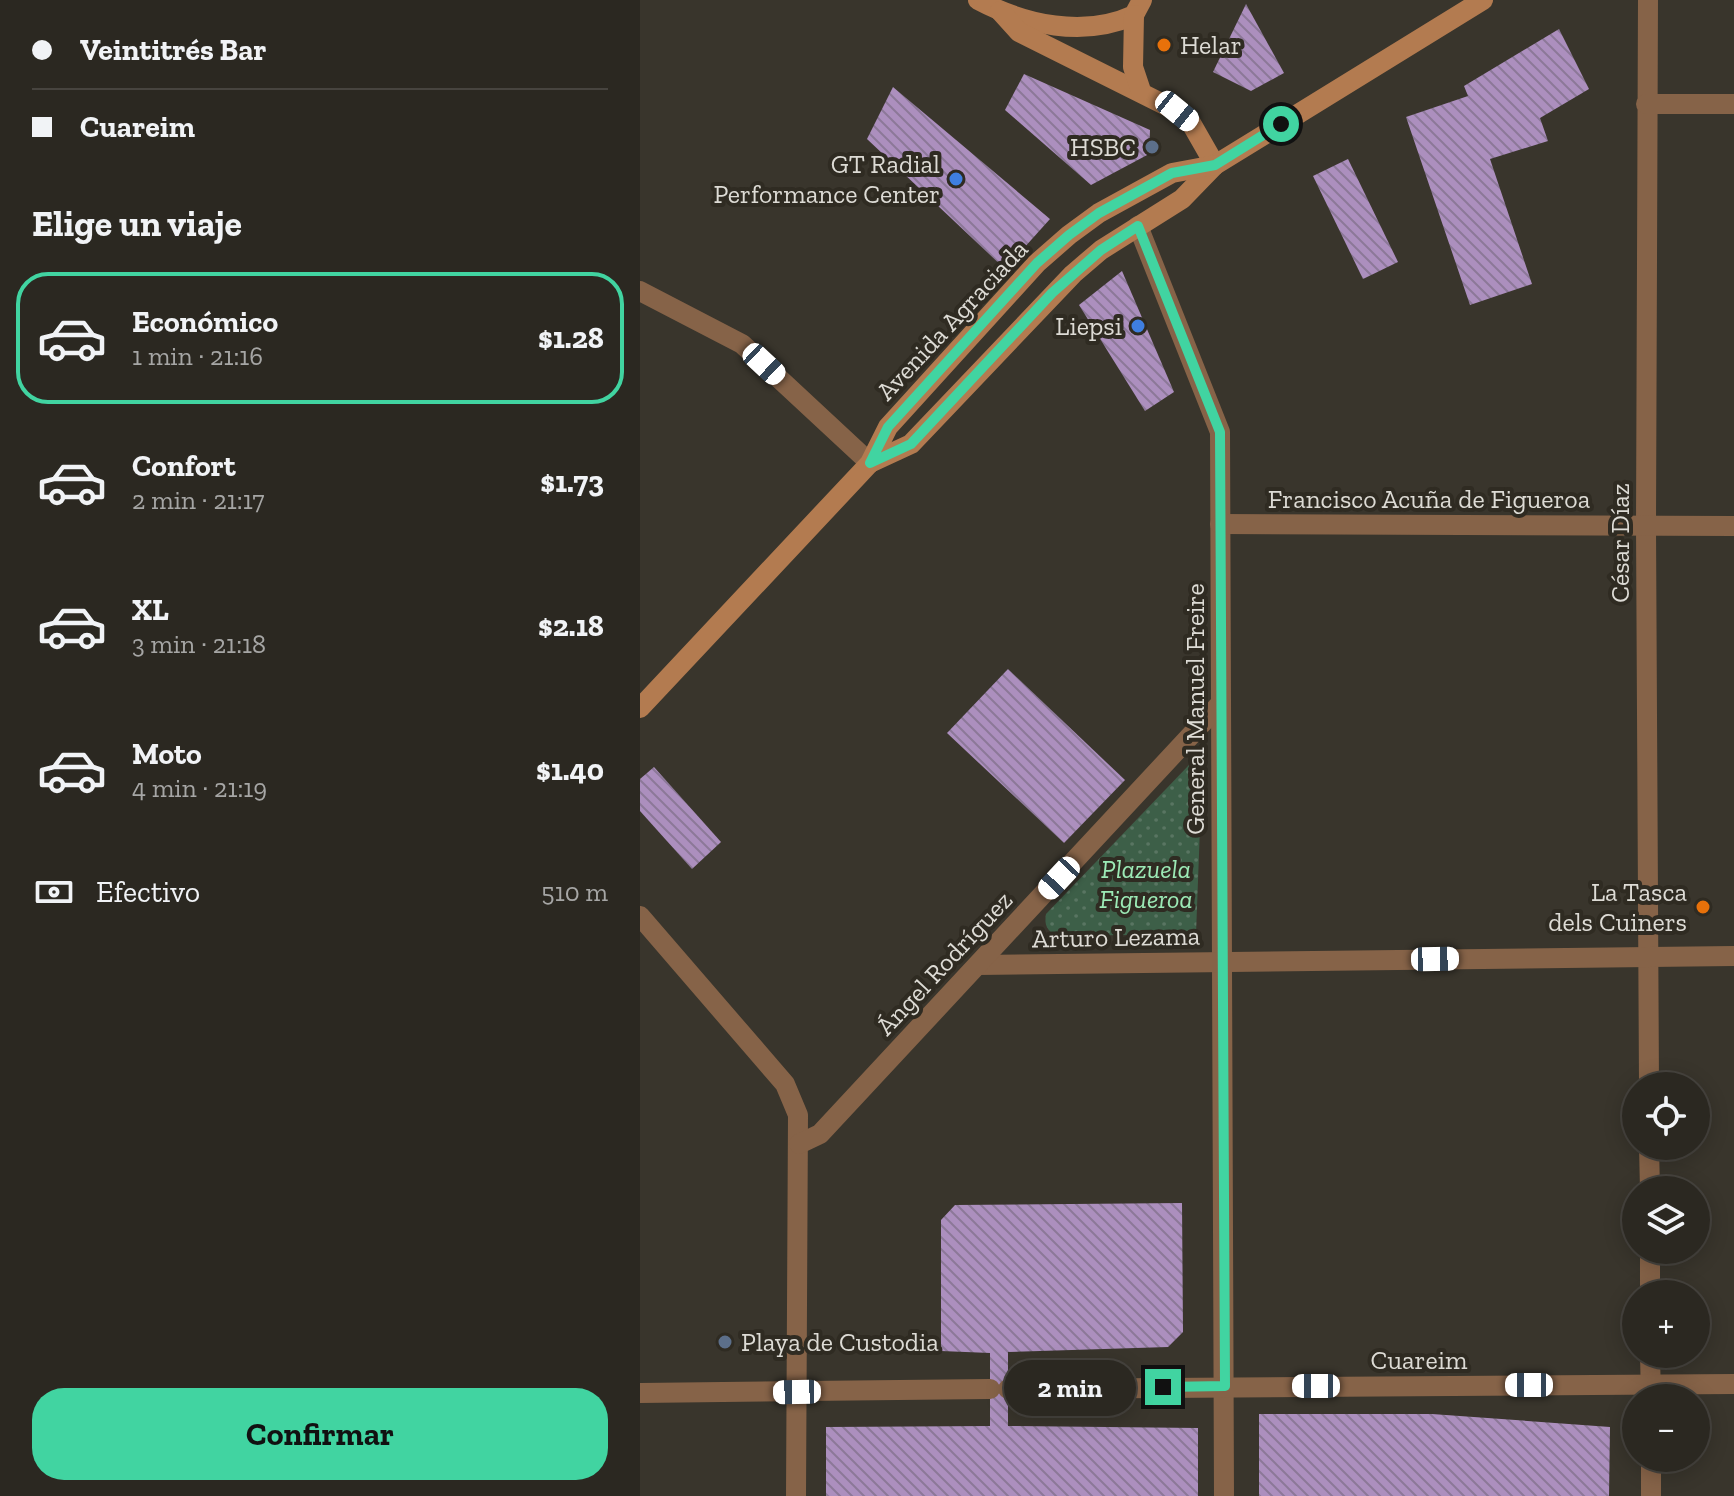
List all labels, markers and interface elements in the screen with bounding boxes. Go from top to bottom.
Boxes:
place label: Helar [1180,29,1242,61]
text: Veintitrés Bar [80,32,267,68]
marker: Helar [1155,36,1173,54]
car [1151,87,1203,135]
route start [1263,106,1299,142]
text: Cuareim [80,109,195,145]
place label: HSBC [1070,131,1136,163]
marker: HSBC [1143,138,1161,156]
place label: GT Radial Performance Center [713,148,940,210]
marker: GT Radial Performance Center [947,170,965,188]
text: Elige un viaje [32,202,242,245]
street label: Avenida Agraciada [869,233,1035,407]
icon: car [36,302,108,374]
text: Económico [132,304,278,340]
place label: Liepsi [1055,310,1122,342]
marker: Liepsi [1129,317,1147,335]
text: $1.28 [538,320,604,356]
car [738,339,790,389]
text: 1 min · 21:16 [132,340,263,372]
icon: car [36,446,108,518]
text: Confort [132,448,236,484]
text: $1.73 [540,464,604,500]
street label: Francisco Acuña de Figueroa [1268,483,1591,515]
street label: César Díaz [1604,483,1636,603]
text: 2 min · 21:17 [132,484,264,516]
street label: General Manuel Freire [1179,583,1211,835]
icon: car [36,590,108,662]
text: XL [132,592,169,628]
text: $2.18 [538,608,604,644]
text: 3 min · 21:18 [132,628,266,660]
icon: car [36,734,108,806]
text: Moto [132,736,202,772]
text: $1.40 [536,752,604,788]
text: 4 min · 21:19 [132,772,267,804]
car [1034,852,1084,904]
park label: Plazuela Figueroa [1099,853,1193,915]
icon: cash [32,870,76,914]
text: Efectivo [96,874,200,910]
text: 510 m [541,876,608,908]
place label: La Tasca dels Cuiners [1548,876,1687,938]
street label: Ángel Rodríguez [869,884,1019,1042]
marker: La Tasca dels Cuiners [1694,898,1712,916]
street label: Arturo Lezama [1032,920,1201,954]
car [1411,947,1459,971]
map controls [1622,1072,1710,1472]
button: locate [1622,1072,1710,1160]
button: layers [1622,1176,1710,1264]
button: + [1622,1280,1710,1368]
place label: Playa de Custodia [741,1326,939,1358]
marker: Playa de Custodia [716,1333,734,1351]
street label: Cuareim [1371,1344,1468,1376]
callout: 2 min [1003,1359,1135,1415]
route end [1145,1369,1181,1405]
text: 2 min [1038,1372,1102,1404]
car [1505,1373,1553,1397]
car [1292,1374,1340,1398]
car [773,1380,821,1404]
button: − [1622,1384,1710,1472]
button: Confirmar [32,1388,608,1480]

